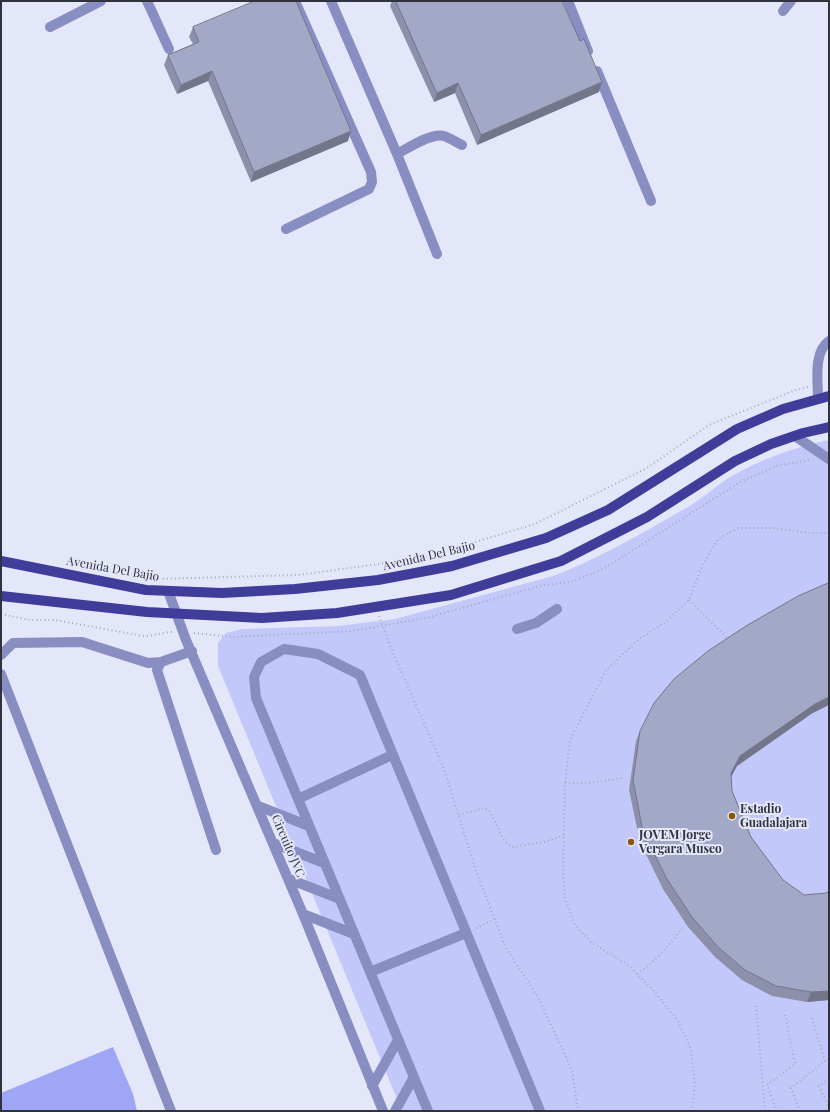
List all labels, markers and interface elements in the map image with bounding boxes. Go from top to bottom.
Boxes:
street label: Avenida Del Bajio [382,538,476,574]
street label: Avenida Del Bajio [66,554,160,584]
place label: Estadio Guadalajara [740,802,807,830]
marker: Estadio Guadalajara [727,811,737,821]
street label: Circuito JVC [268,813,308,879]
place label: JOVEM Jorge Vergara Museo [639,828,722,856]
marker: JOVEM Jorge Vergara Museo [626,837,636,847]

